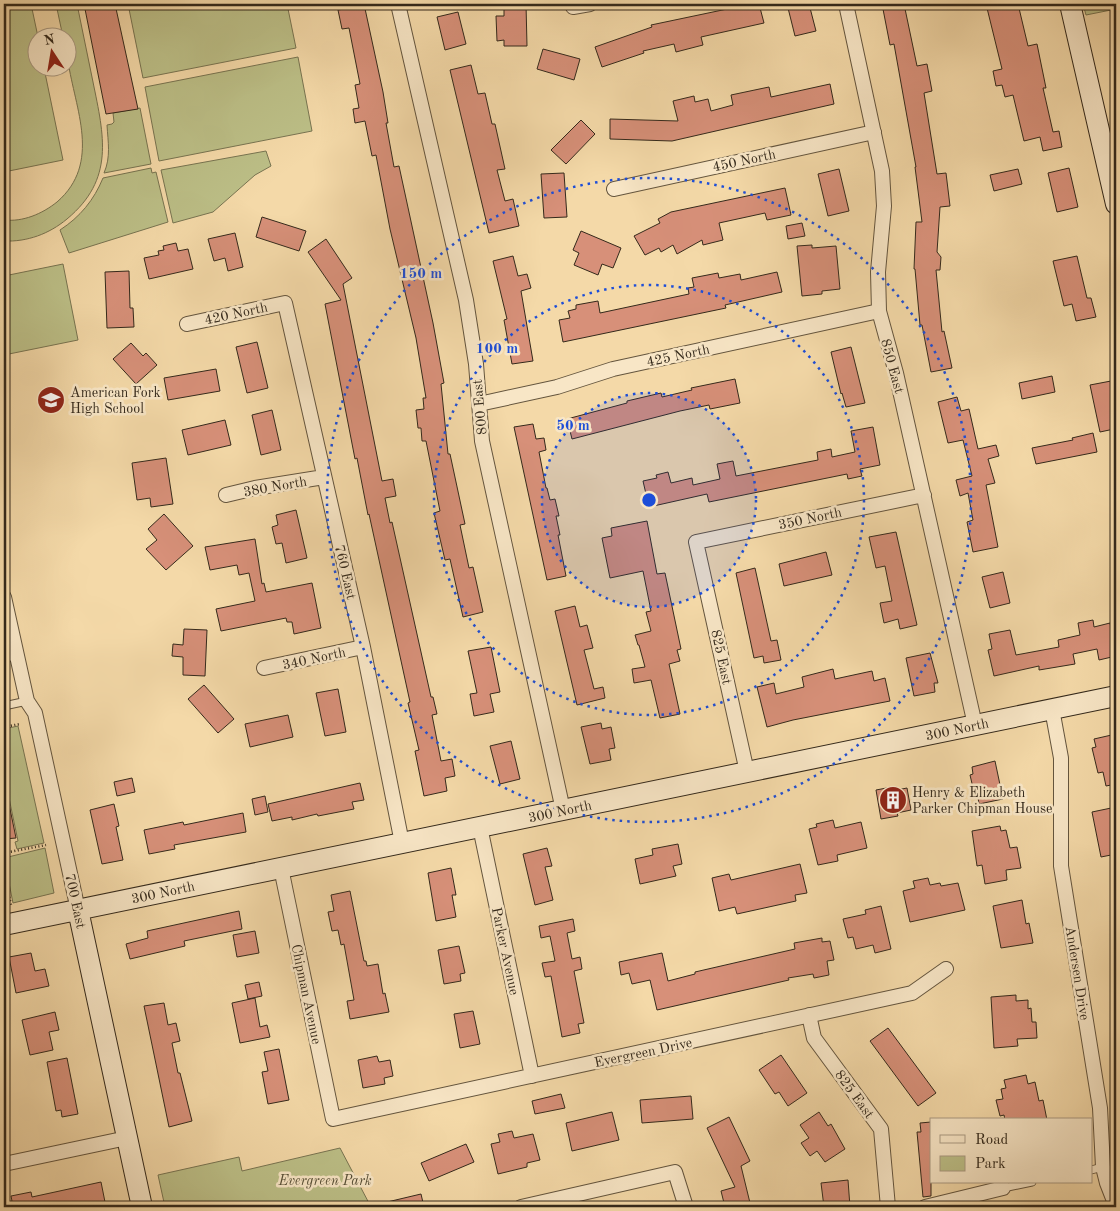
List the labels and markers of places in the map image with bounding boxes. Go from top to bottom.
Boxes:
school or university icon: American Fork High School [36,385,66,415]
place label: American Fork High School [70,386,161,416]
centre of rings [640,491,658,509]
building icon: Henry & Elizabeth Parker Chipman House [878,785,908,815]
place label: Henry & Elizabeth Parker Chipman House [912,786,1052,816]

